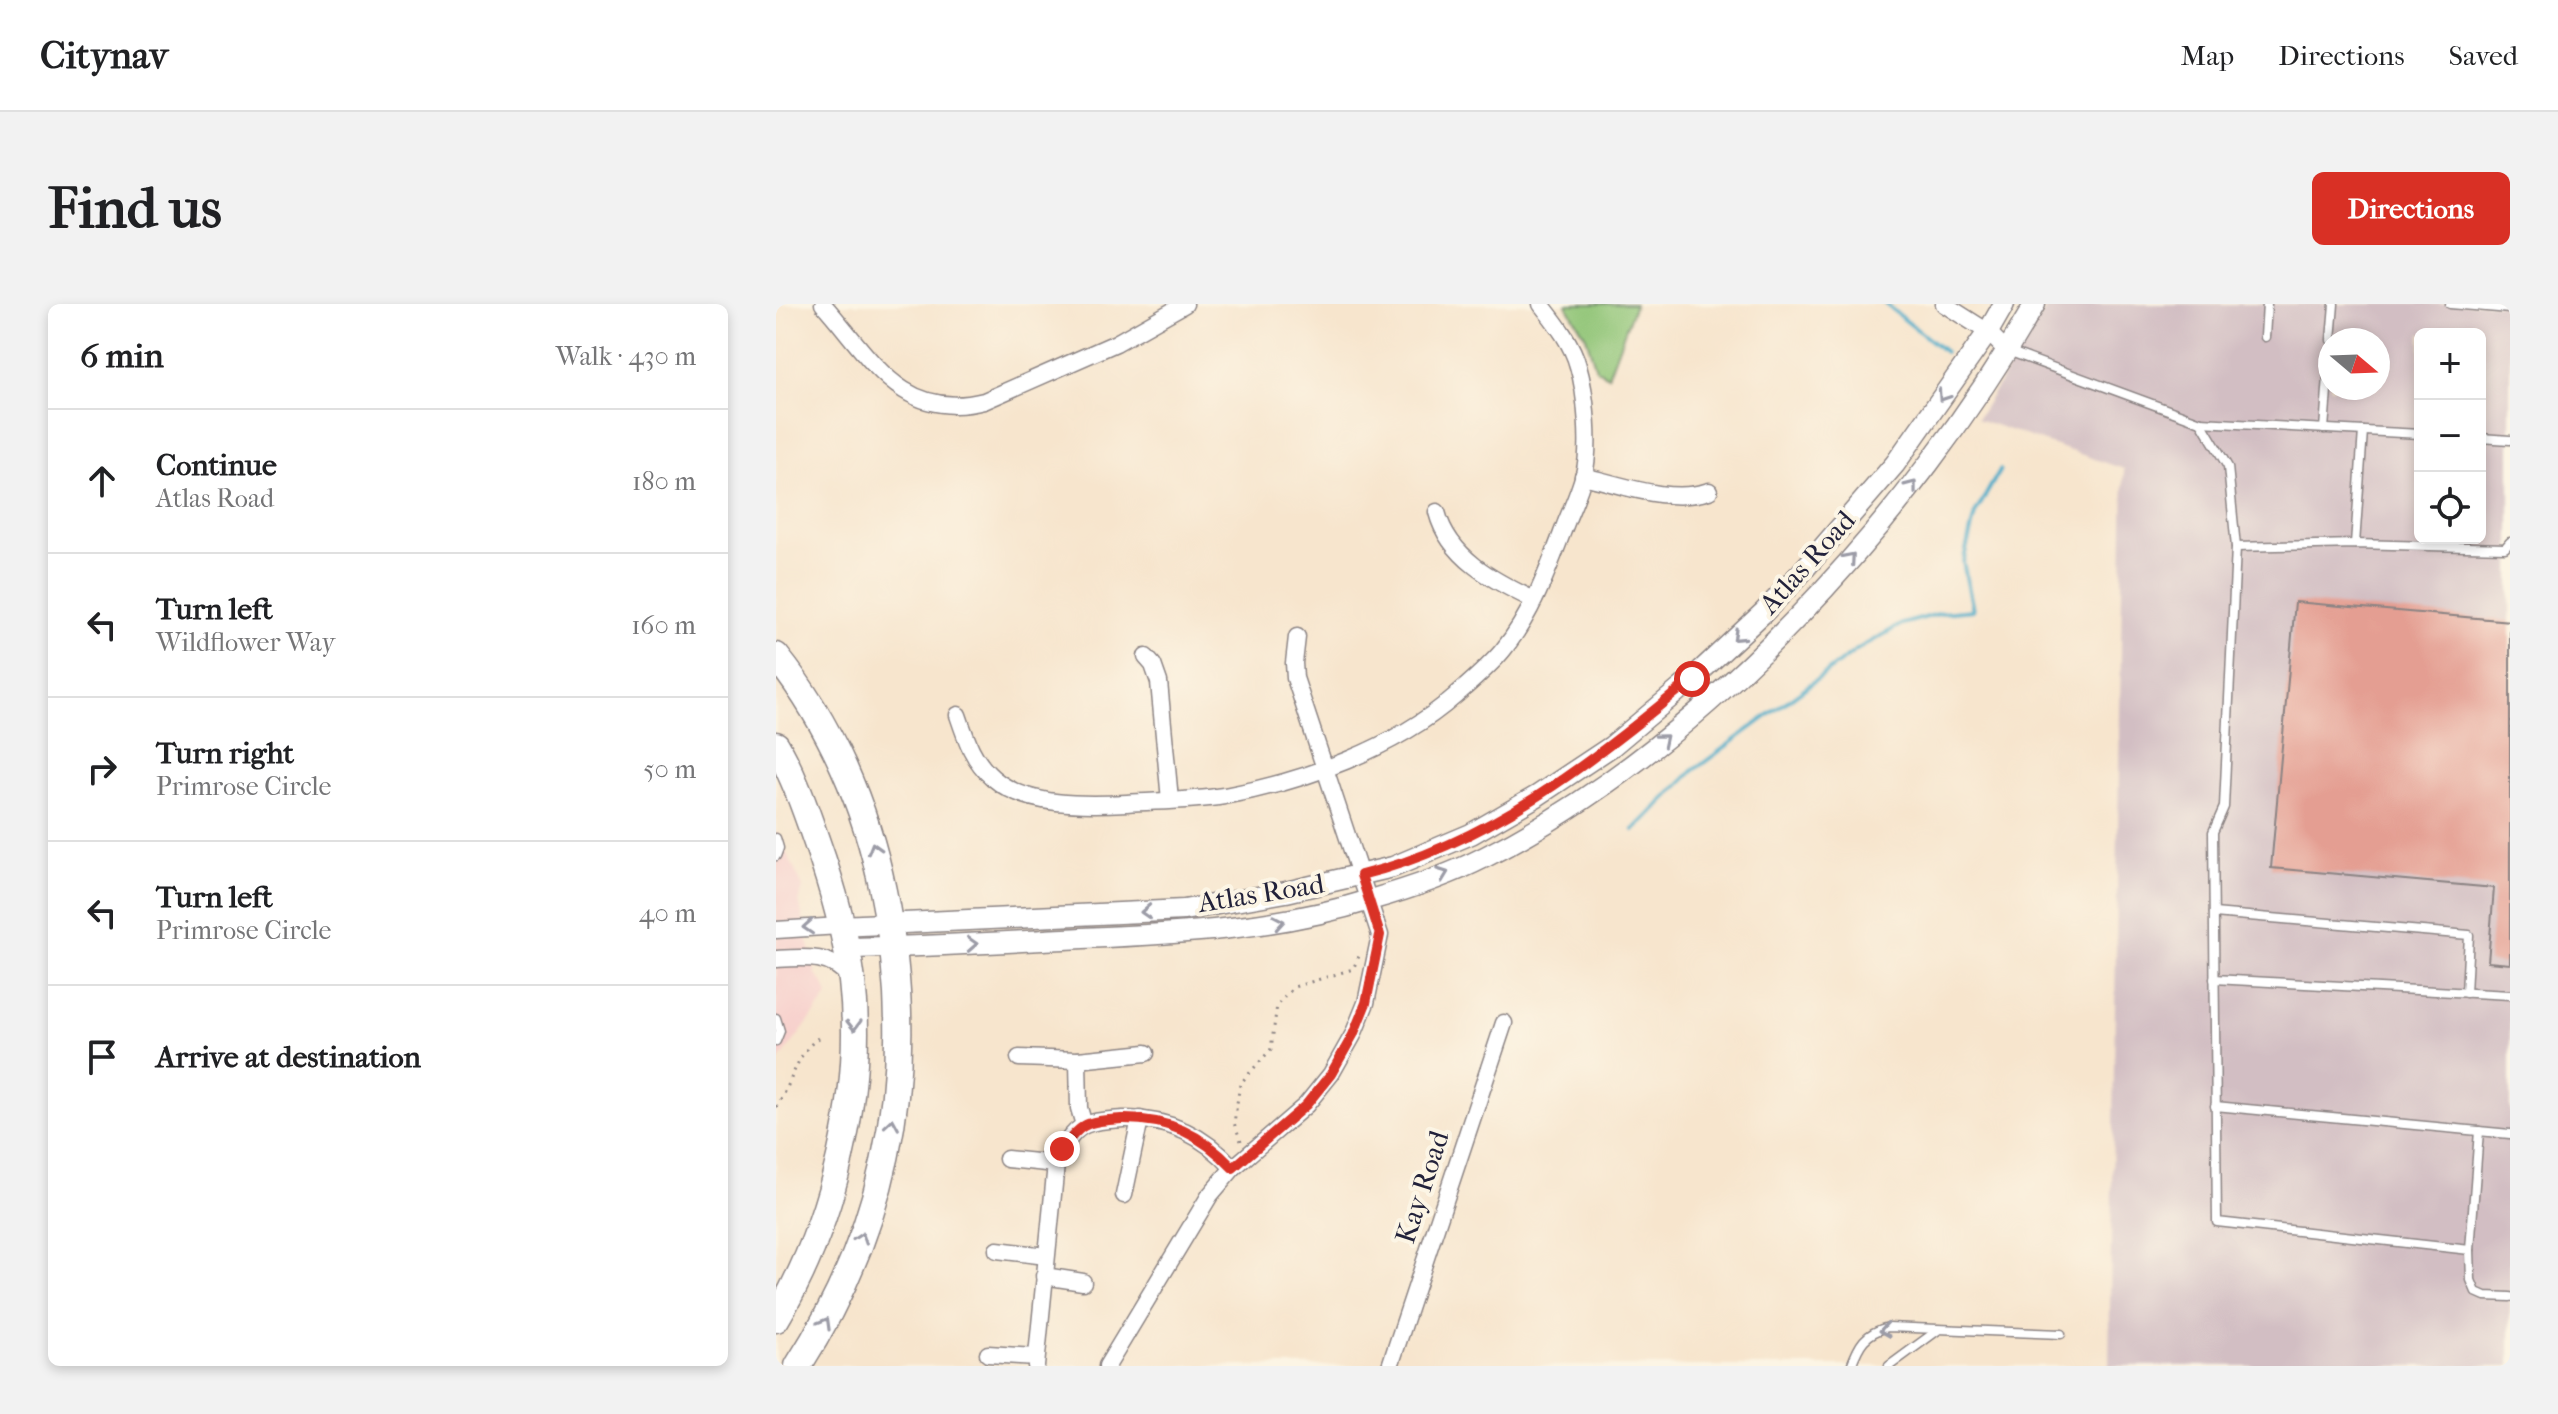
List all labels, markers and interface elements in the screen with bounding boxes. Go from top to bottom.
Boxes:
text: Citynav [40,33,168,78]
text: Map [2181,39,2234,72]
text: Directions [2278,39,2405,72]
text: Saved [2449,39,2518,72]
button: Directions [2312,172,2510,245]
text: Find us [48,176,222,241]
north arrow [2318,328,2390,400]
map controls [2414,328,2486,544]
button: + [2414,328,2486,400]
text: 6 min [80,336,164,376]
text: Walk · 430 m [556,341,696,372]
one-way arrow [1938,388,1953,402]
button: − [2414,400,2486,472]
text: Continue [156,448,277,483]
icon: ahead [80,459,124,503]
text: 180 m [632,466,696,497]
button: locate [2414,472,2486,544]
one-way arrow [1903,480,1917,495]
text: Atlas Road [156,483,274,514]
street label: Atlas Road [1751,503,1862,621]
one-way arrow [1840,553,1855,567]
text: Turn left [156,592,273,627]
icon: left [80,603,124,647]
text: 160 m [631,610,696,641]
one-way arrow [1733,626,1748,640]
text: Wildflower Way [156,627,335,658]
route start [1674,661,1710,697]
one-way arrow [1654,734,1669,749]
text: Turn right [156,736,294,771]
icon: right [80,747,124,791]
text: 50 m [643,754,696,785]
text: Primrose Circle [156,771,331,802]
one-way arrow [866,842,883,856]
street label: Atlas Road [1195,867,1327,919]
one-way arrow [1435,867,1449,884]
text: Turn left [156,880,273,915]
icon: left [80,891,124,935]
text: 40 m [639,898,696,929]
one-way arrow [1139,903,1152,920]
one-way arrow [1272,914,1286,931]
text: Primrose Circle [156,915,331,946]
one-way arrow [802,919,815,936]
one-way arrow [966,936,979,953]
one-way arrow [845,1019,863,1032]
icon: arrive [80,1035,124,1079]
text: Arrive at destination [156,1040,421,1075]
one-way arrow [883,1117,900,1130]
street label: Kay Road [1388,1126,1456,1247]
route end [1044,1131,1080,1167]
one-way arrow [852,1232,868,1246]
one-way arrow [815,1317,831,1331]
one-way arrow [1878,1321,1891,1338]

